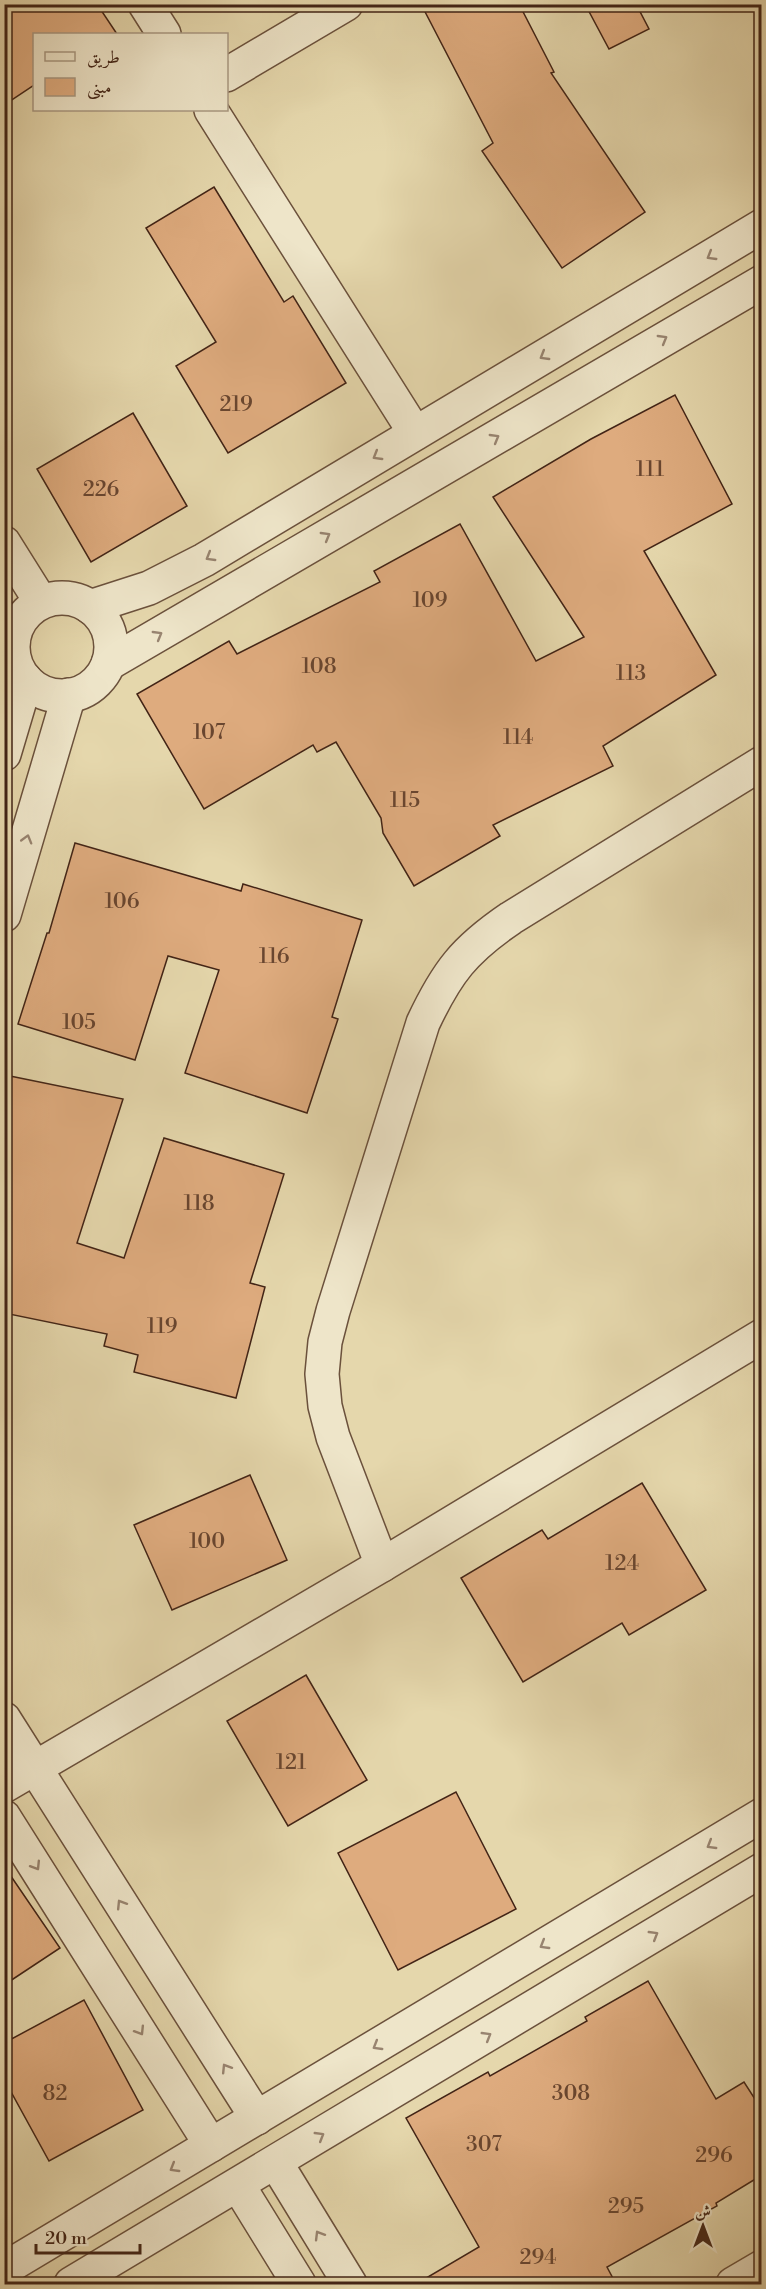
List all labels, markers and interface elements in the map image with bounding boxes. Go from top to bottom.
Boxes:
legend [33,33,228,111]
text: طريق [87,46,120,69]
text: مبنى [87,76,112,100]
one-way arrow [707,249,717,260]
one-way arrow [657,335,667,347]
one-way arrow [540,349,550,360]
house number: 219 [219,392,253,418]
one-way arrow [489,433,499,445]
one-way arrow [373,449,383,461]
house number: 111 [636,457,664,483]
house number: 226 [83,477,120,503]
one-way arrow [320,532,331,543]
one-way arrow [205,549,216,561]
house number: 109 [412,588,448,614]
one-way arrow [152,630,162,642]
house number: 108 [301,654,337,680]
house number: 113 [616,661,646,687]
house number: 107 [193,720,226,746]
house number: 114 [503,725,533,751]
house number: 115 [390,788,420,814]
one-way arrow [20,834,32,845]
house number: 106 [104,889,140,915]
house number: 116 [259,944,290,970]
house number: 105 [62,1010,96,1036]
house number: 118 [183,1191,215,1217]
house number: 119 [147,1314,177,1340]
house number: 100 [189,1529,225,1555]
house number: 124 [605,1551,639,1577]
house number: 121 [276,1750,306,1776]
one-way arrow [707,1838,717,1850]
one-way arrow [28,1860,39,1871]
one-way arrow [117,1900,129,1910]
one-way arrow [648,1930,658,1942]
one-way arrow [540,1938,550,1950]
one-way arrow [132,2025,143,2036]
one-way arrow [481,2031,491,2043]
one-way arrow [373,2038,383,2050]
one-way arrow [222,2064,233,2075]
house number: 82 [43,2081,67,2107]
house number: 308 [552,2081,590,2107]
one-way arrow [314,2132,324,2144]
house number: 307 [466,2132,502,2158]
house number: 296 [695,2143,733,2169]
one-way arrow [170,2160,180,2172]
house number: 295 [608,2194,644,2220]
north arrow [673,2196,733,2256]
text: ش [695,2202,711,2222]
scale bar [36,2217,140,2255]
text: 20 m [45,2227,87,2250]
one-way arrow [316,2230,327,2241]
house number: 294 [519,2245,557,2271]

